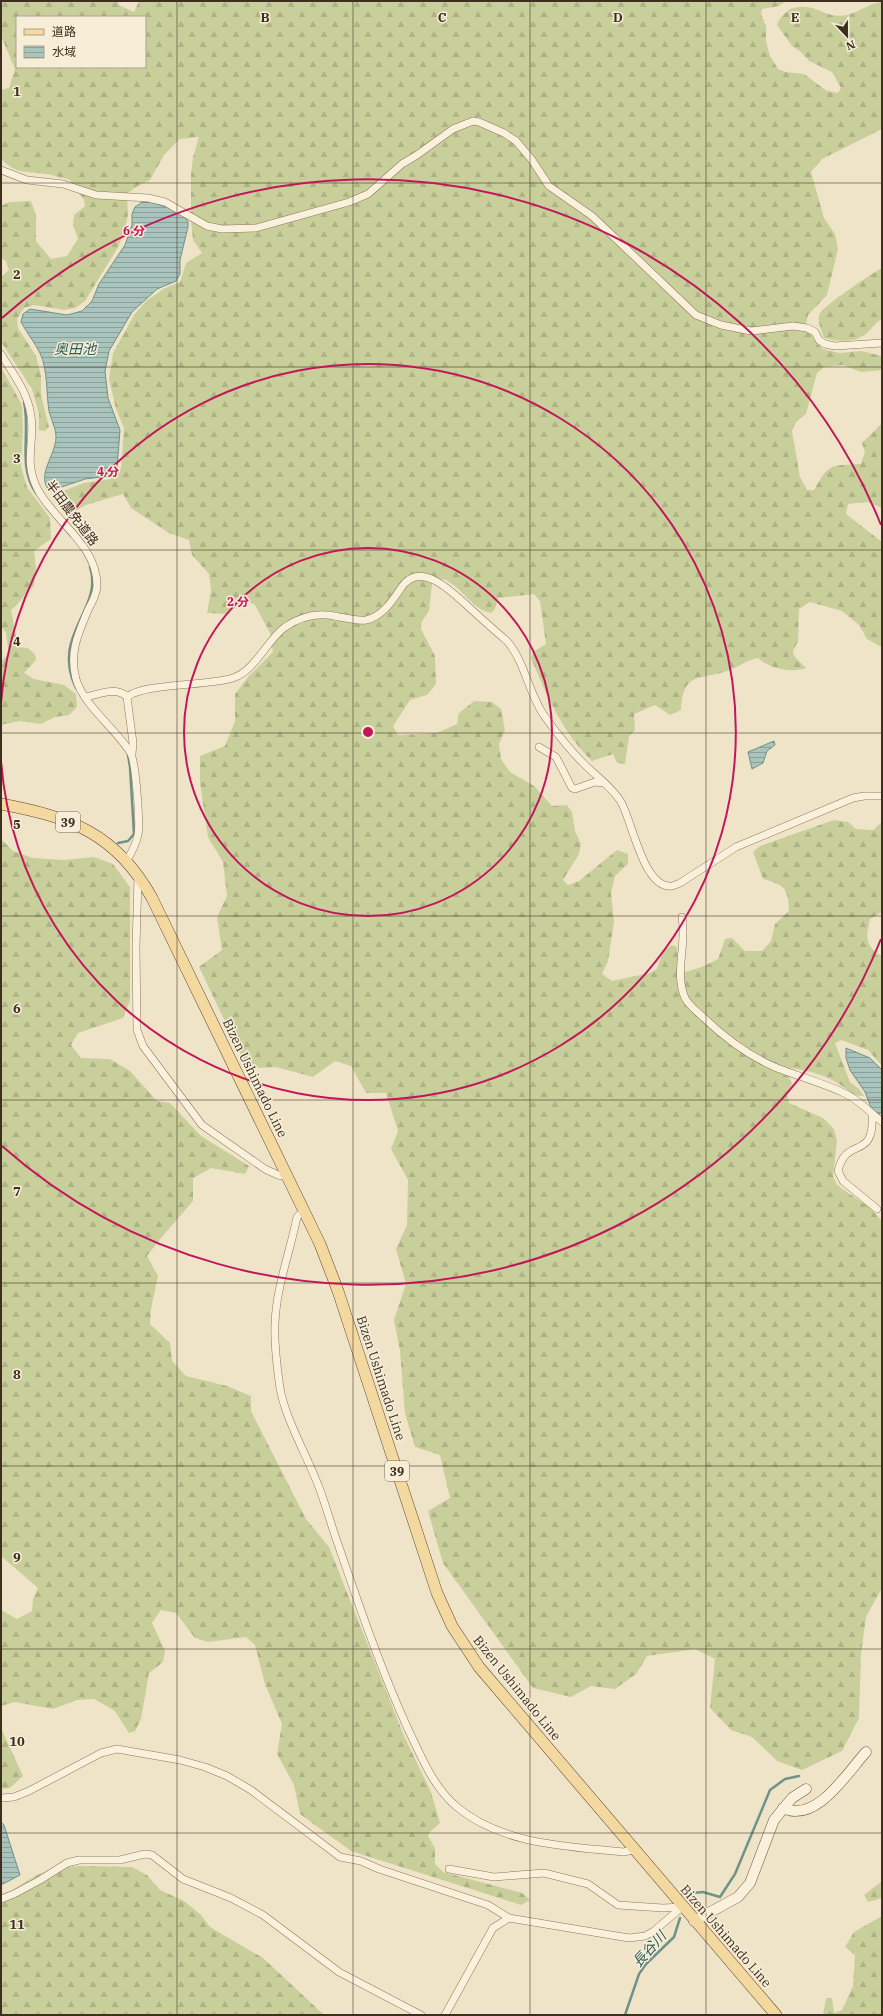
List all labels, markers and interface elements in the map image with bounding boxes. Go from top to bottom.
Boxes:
text: B [260,9,270,26]
text: C [438,9,447,26]
text: D [613,9,623,26]
text: E [791,9,799,26]
legend [16,16,146,68]
north arrow [827,16,867,56]
text: 道路 [52,24,76,39]
text: N [844,37,857,54]
text: 水域 [52,44,76,59]
text: 1 [13,83,21,100]
text: 6 分 [123,223,145,238]
text: 2 [13,266,21,283]
water label: 奥田池 [54,340,98,358]
text: 3 [13,450,21,467]
text: 4 分 [97,464,119,479]
street label: 半田農免道路 [42,477,102,549]
text: 2 分 [227,594,249,609]
text: 4 [13,633,21,650]
centre of rings [361,725,375,739]
road number: 39 [56,812,80,832]
text: 5 [13,816,21,833]
text: 6 [13,1000,21,1017]
street label: Bizen Ushimado Line [219,1016,291,1140]
text: 7 [13,1183,21,1200]
street label: Bizen Ushimado Line [353,1313,409,1443]
text: 8 [13,1366,21,1383]
road number: 39 [385,1461,409,1481]
text: 9 [13,1549,21,1566]
street label: Bizen Ushimado Line [469,1632,565,1744]
text: 10 [9,1733,25,1750]
street label: Bizen Ushimado Line [677,1881,775,1991]
text: 11 [9,1916,25,1933]
water label: 長谷川 [628,1926,671,1971]

